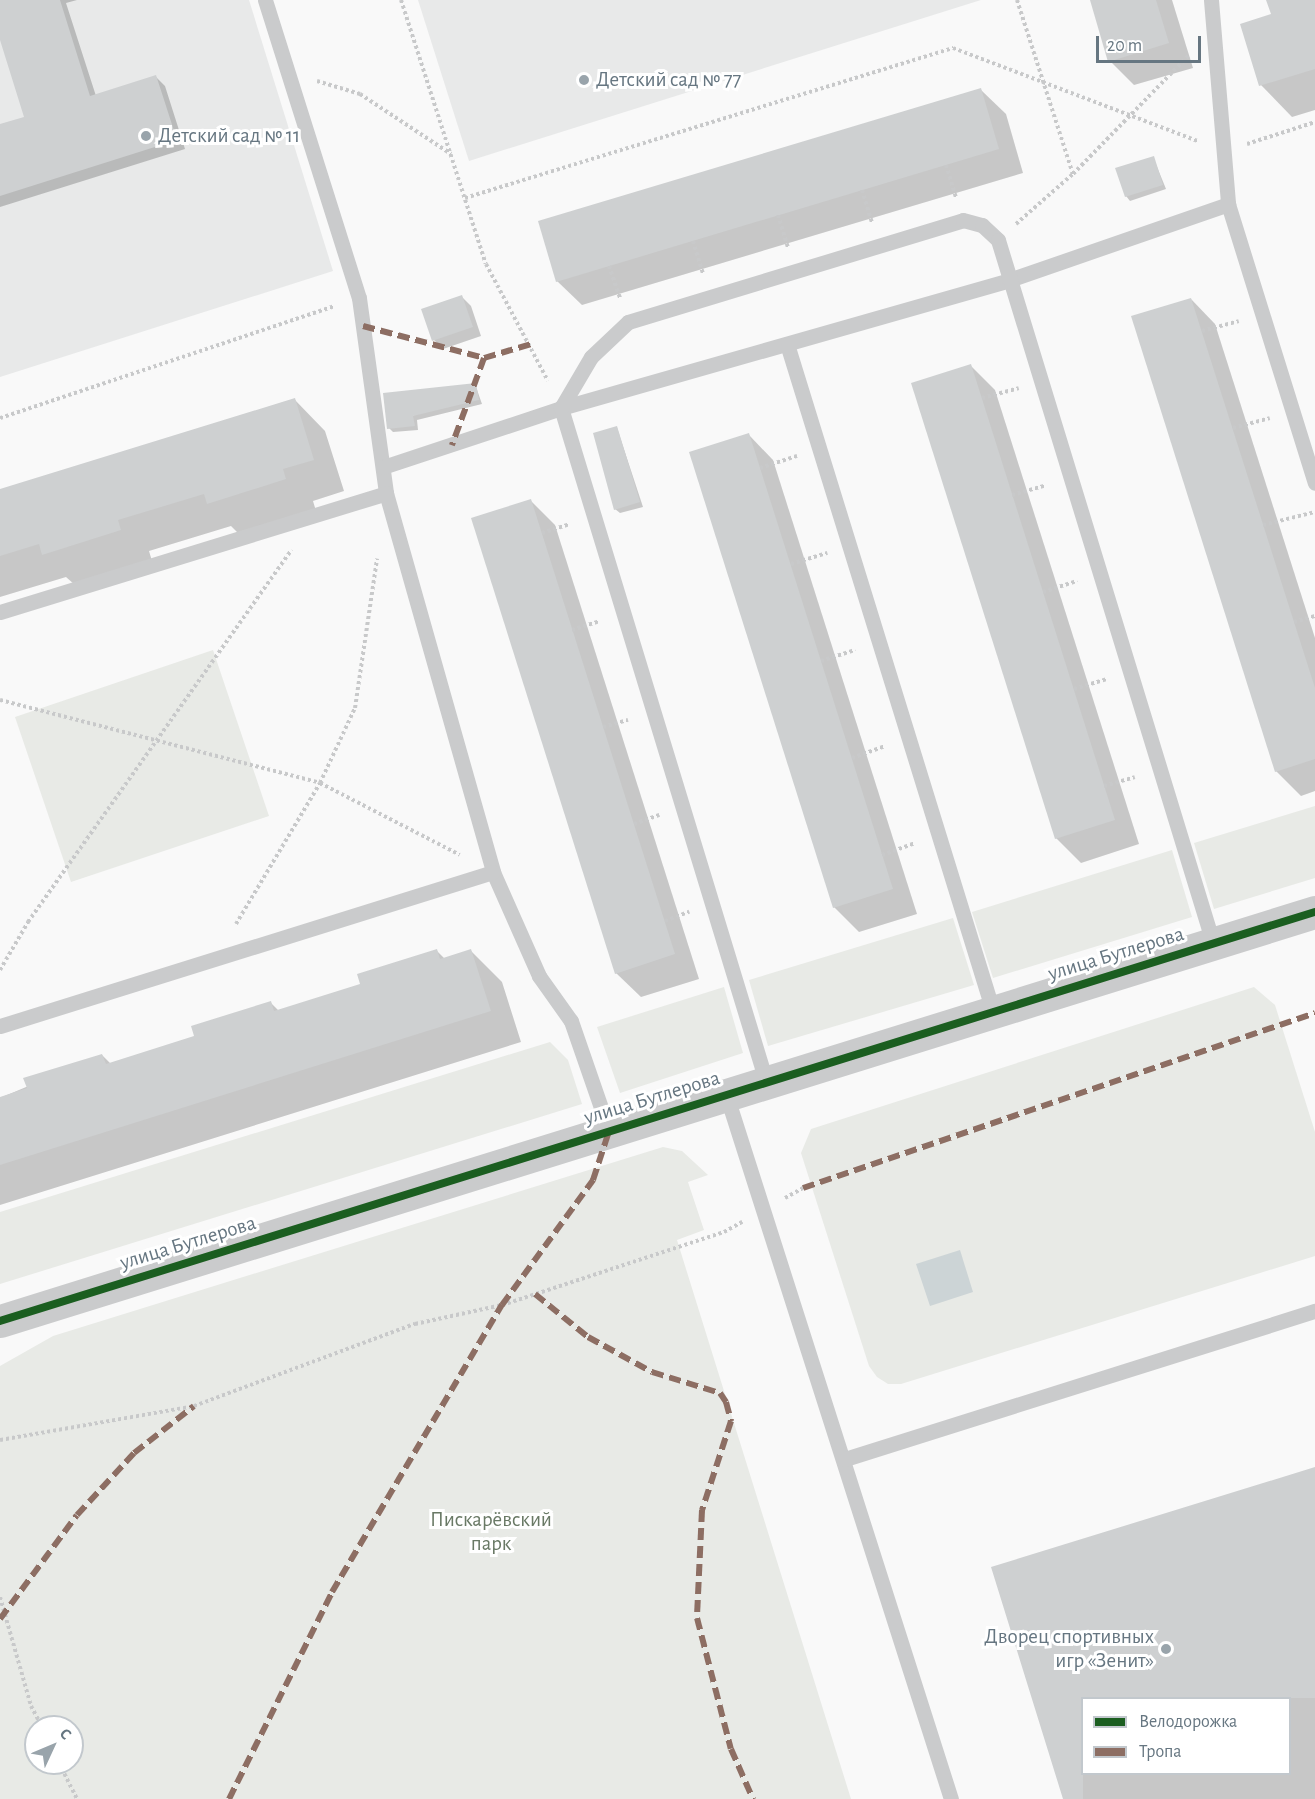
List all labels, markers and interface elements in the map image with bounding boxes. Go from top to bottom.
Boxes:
scale bar [1099,24,1204,62]
text: 20 m [1107,37,1142,55]
place label: Детский сад № 77 [596,67,741,93]
marker: Детский сад № 77 [577,73,591,87]
place label: Детский сад № 11 [158,123,300,149]
marker: Детский сад № 11 [139,129,153,143]
street label: улица Бутлерова [1045,921,1187,987]
street label: улица Бутлерова [581,1065,723,1131]
street label: улица Бутлерова [117,1210,259,1276]
park label: Пискарёвский парк [430,1507,552,1557]
place label: Дворец спортивных игр «Зенит» [984,1624,1154,1674]
marker: Дворец спортивных игр «Зенит» [1159,1642,1173,1656]
legend [1081,1697,1291,1775]
text: Велодорожка [1139,1713,1237,1731]
north arrow [24,1715,84,1775]
text: С [57,1725,74,1743]
text: Тропа [1139,1743,1182,1761]

